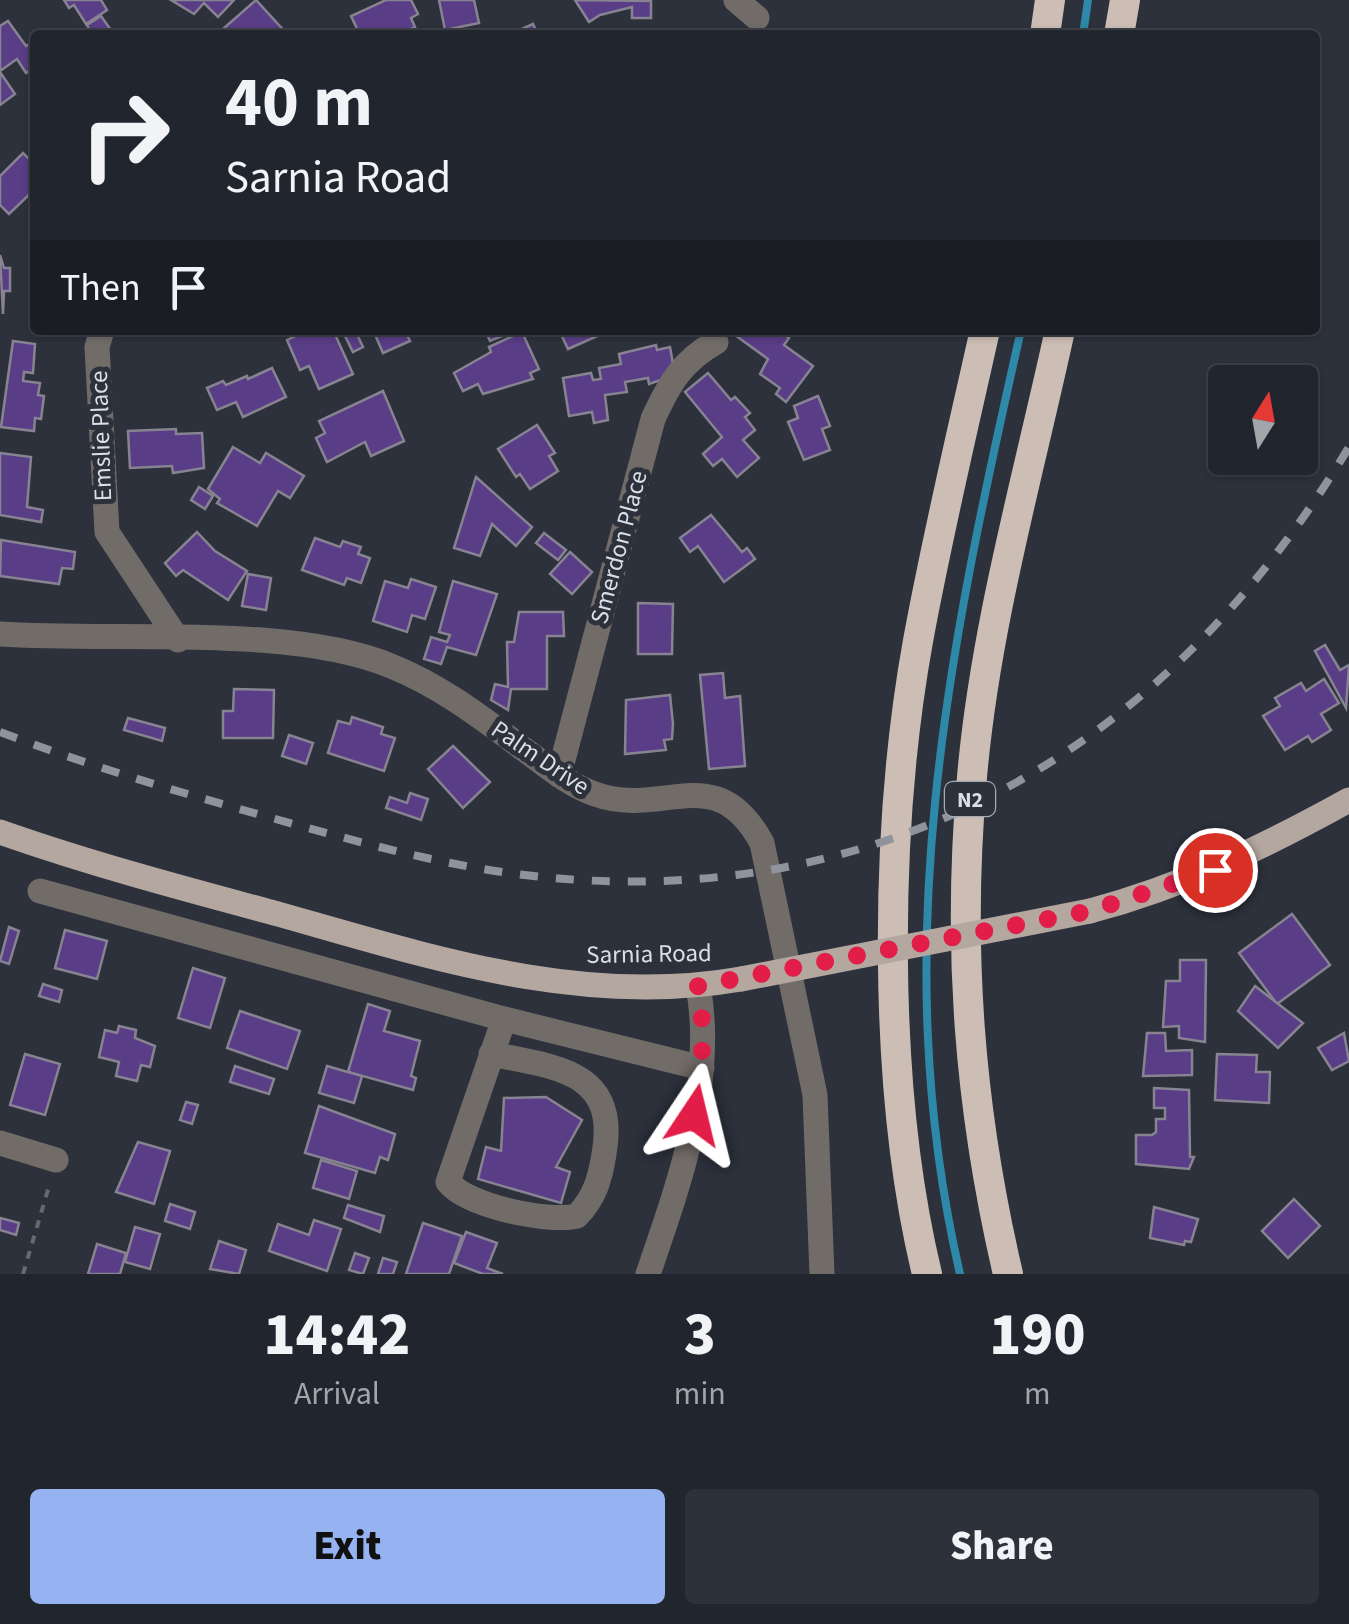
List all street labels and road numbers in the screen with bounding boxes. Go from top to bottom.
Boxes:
street label: Emslie Place [81,370,121,502]
street label: Smerdon Place [581,467,657,628]
street label: Palm Drive [484,712,597,804]
road number: N2 [945,782,995,816]
street label: Sarnia Road [586,935,712,973]

